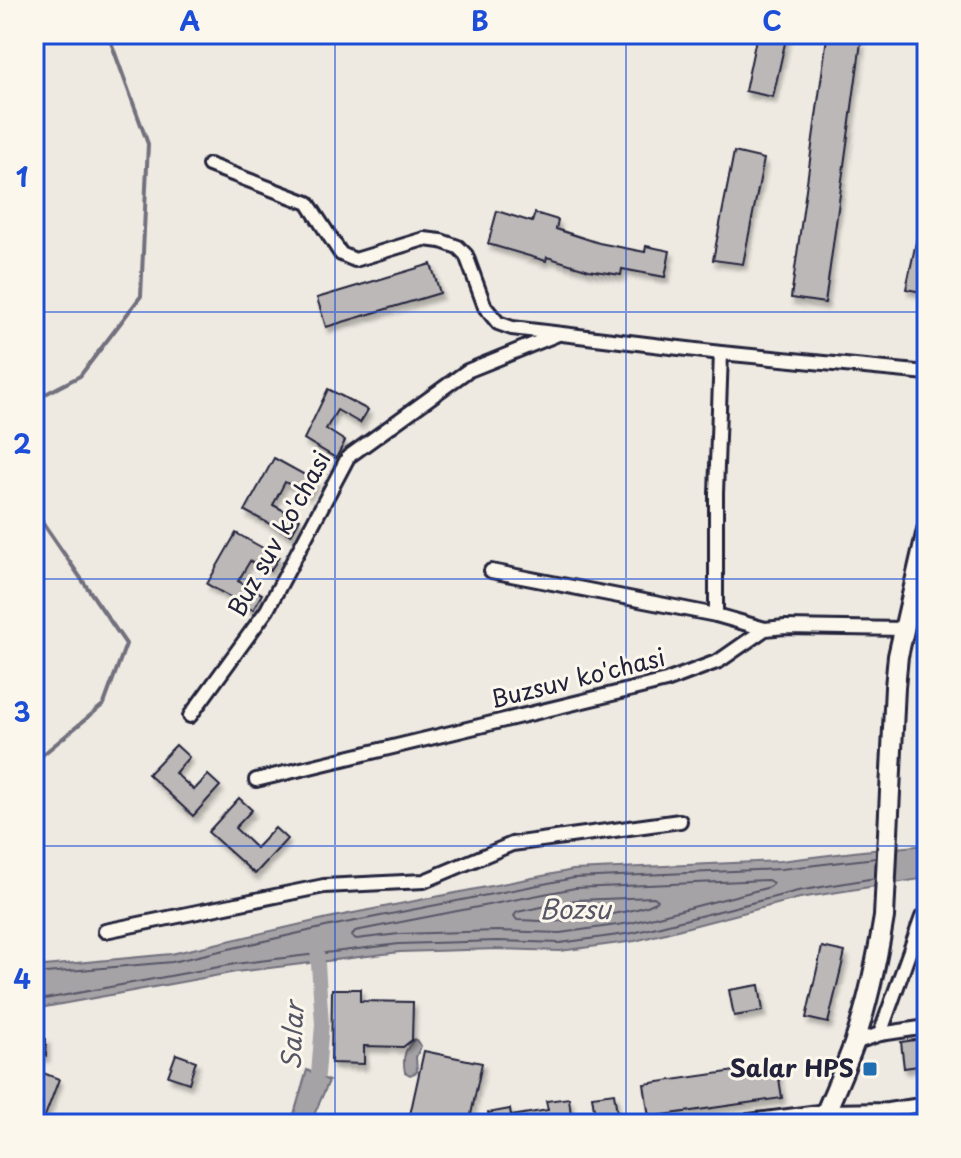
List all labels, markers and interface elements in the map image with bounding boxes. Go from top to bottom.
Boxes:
text: A [180,1,200,40]
text: B [471,1,489,40]
text: C [762,1,782,40]
text: 1 [16,157,28,196]
text: 2 [13,424,31,463]
street label: Buz suv ko'chasi [218,444,339,622]
street label: Buzsuv ko'chasi [486,638,669,716]
text: 3 [13,692,31,731]
water label: Bozsu [539,889,612,928]
text: 4 [13,959,31,998]
water label: Salar [270,998,313,1071]
place label: Salar HPS [730,1049,854,1085]
marker: Salar HPS [861,1060,879,1078]

